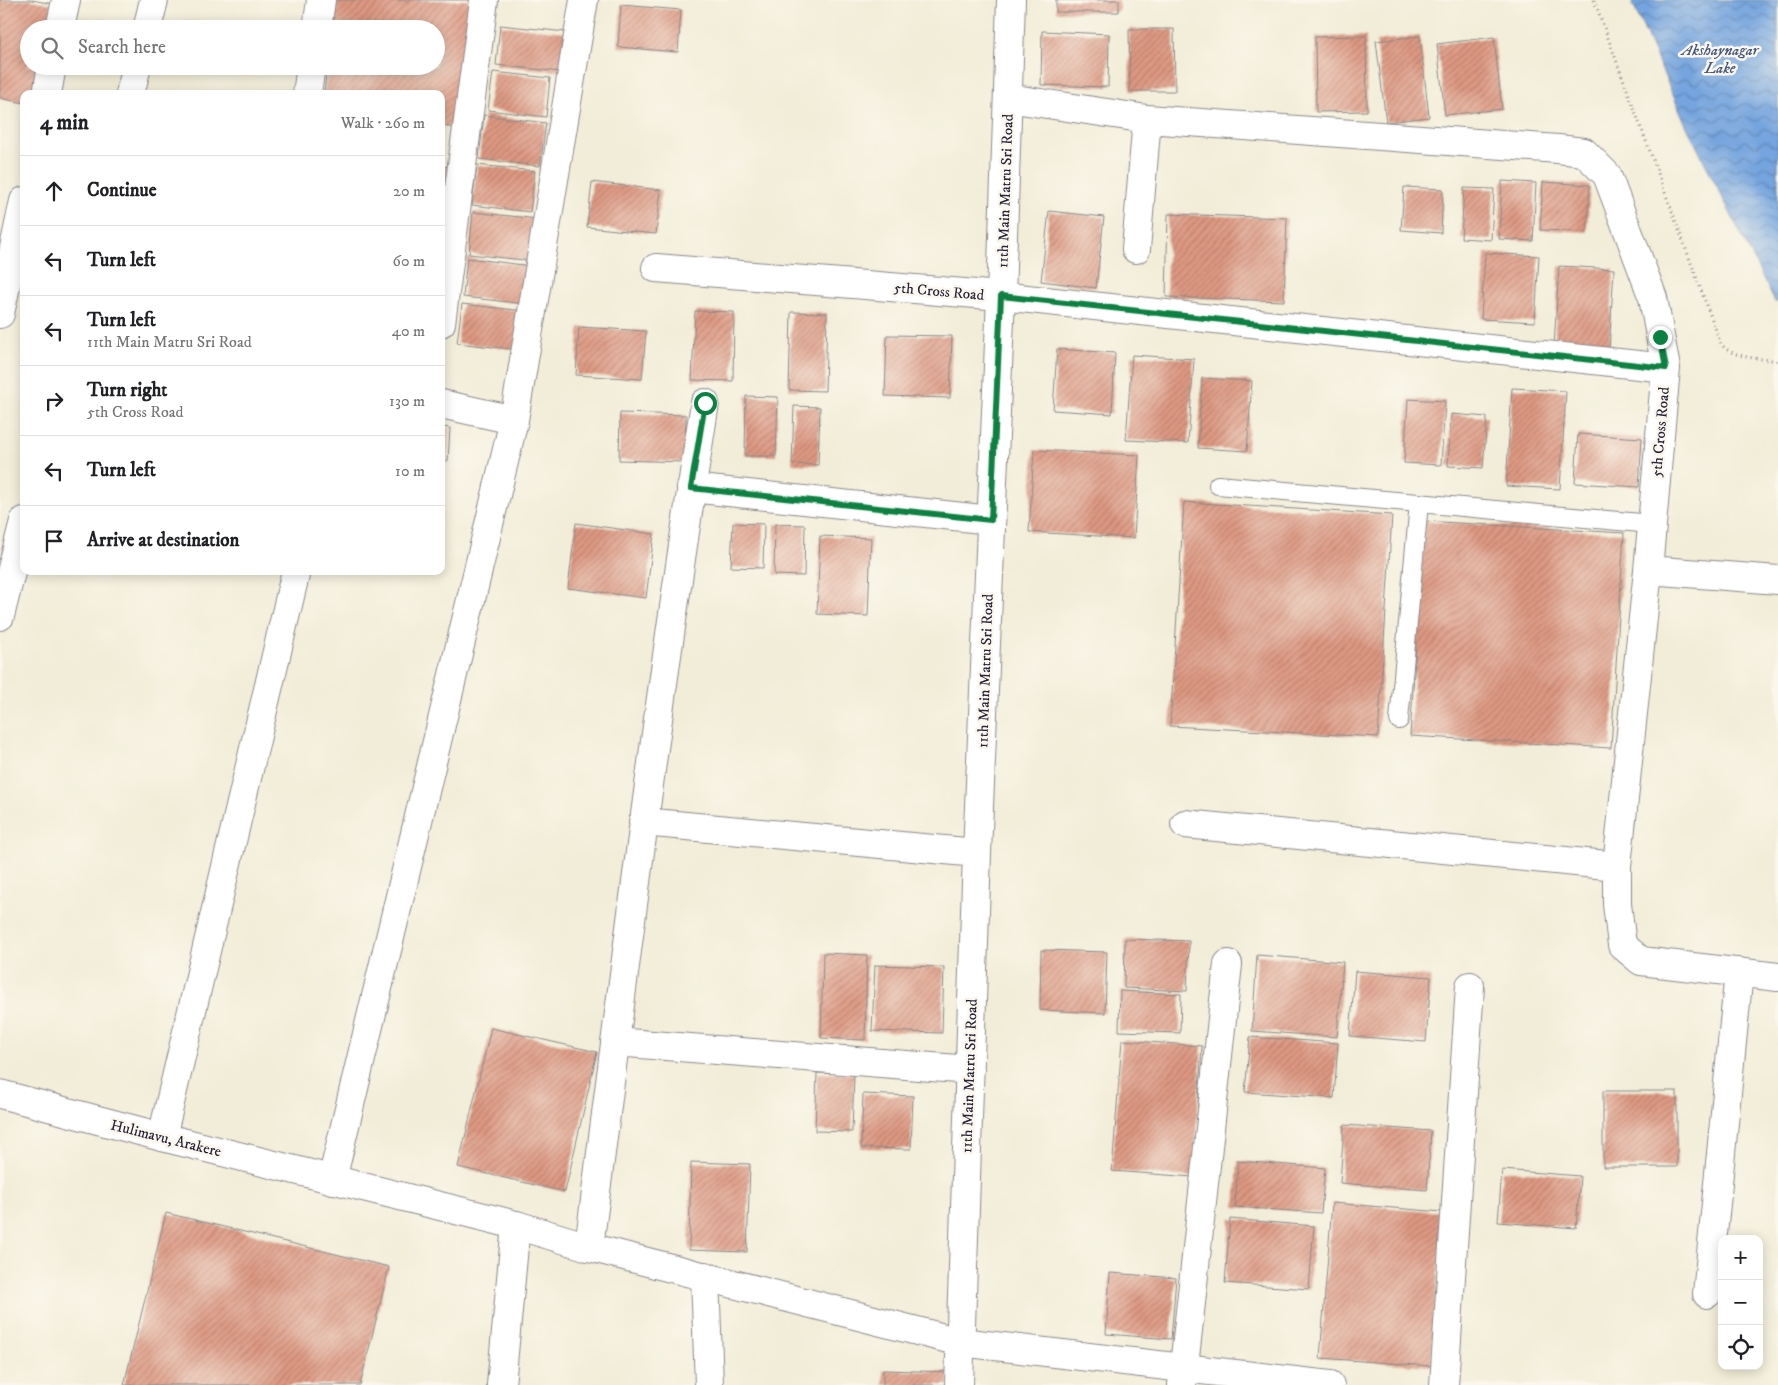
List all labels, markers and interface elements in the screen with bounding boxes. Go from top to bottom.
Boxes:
search box [20,20,445,75]
icon: search [38,34,66,62]
text: Search here [78,36,166,59]
water label: Akshaynagar Lake [1680,40,1760,78]
text: 4 min [40,110,89,136]
text: Walk · 260 m [341,113,425,133]
street label: 11th Main Matru Sri Road [993,113,1018,268]
icon: ahead [40,177,68,205]
text: Continue [87,179,157,202]
text: 20 m [393,181,425,201]
icon: left [40,247,68,275]
text: Turn left [87,249,156,272]
text: 60 m [393,251,425,271]
street label: 5th Cross Road [893,278,985,305]
text: Turn left [87,309,156,332]
icon: left [40,317,68,345]
text: 40 m [392,321,425,341]
route end [1649,326,1672,349]
text: 11th Main Matru Sri Road [87,332,252,352]
text: Turn right [87,379,167,402]
street label: 5th Cross Road [1647,386,1674,478]
icon: right [40,387,68,415]
text: 130 m [389,391,425,411]
route start [694,392,717,415]
text: 5th Cross Road [87,402,183,422]
icon: left [40,457,68,485]
text: Turn left [87,459,156,482]
text: 10 m [395,461,425,481]
icon: arrive [40,527,68,555]
text: Arrive at destination [87,529,239,552]
street label: 11th Main Matru Sri Road [973,593,998,748]
street label: 11th Main Matru Sri Road [957,998,982,1153]
street label: Hulimavu, Arakere [109,1116,223,1161]
map controls [1718,1235,1763,1370]
button: + [1718,1235,1763,1280]
button: − [1718,1280,1763,1325]
button: locate [1718,1325,1763,1370]

